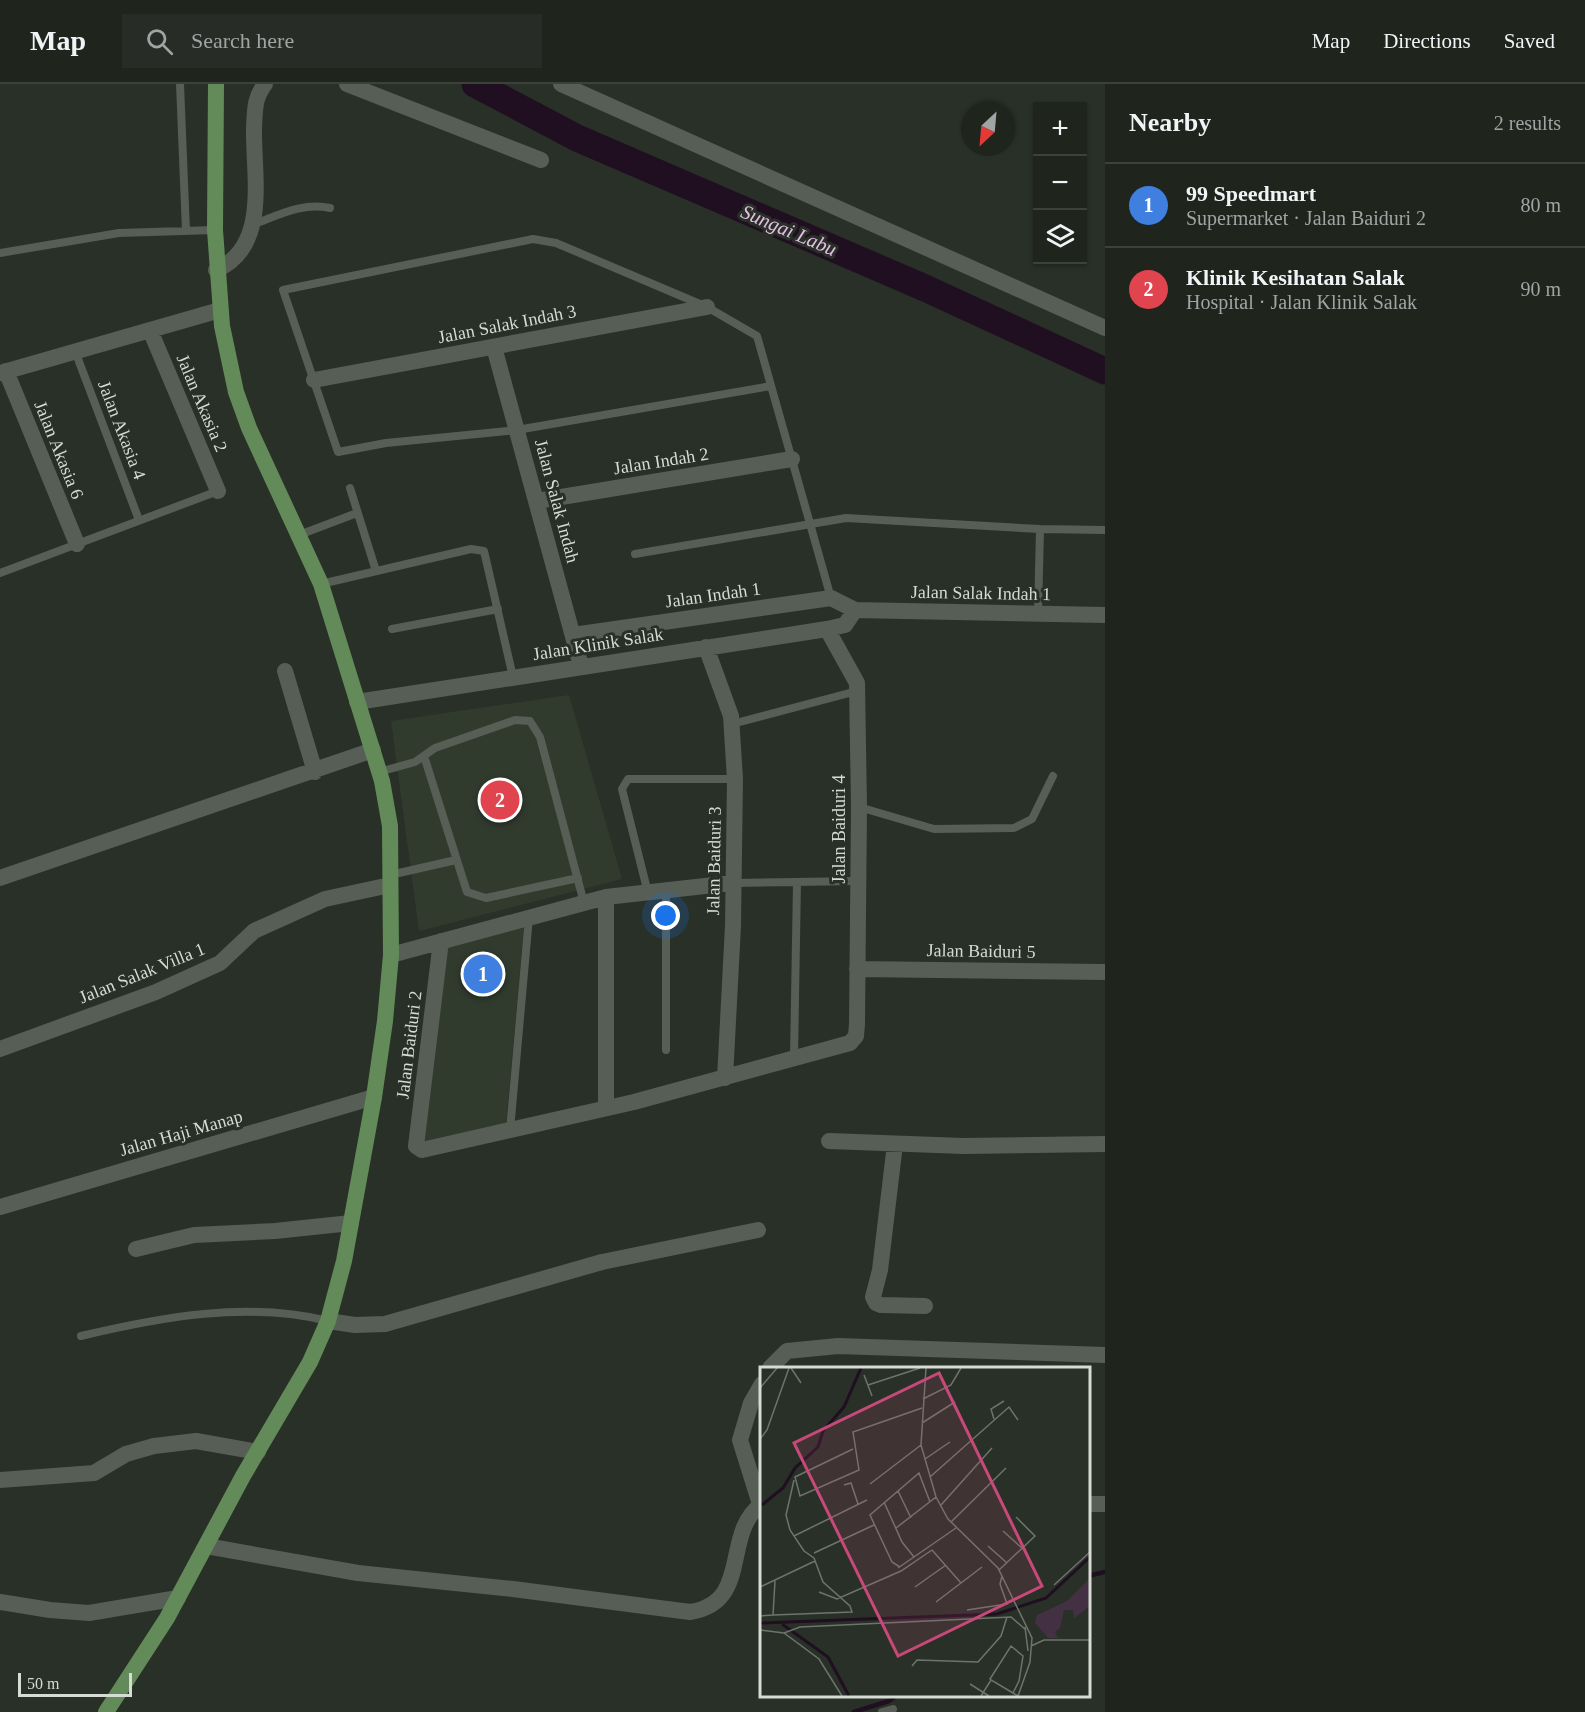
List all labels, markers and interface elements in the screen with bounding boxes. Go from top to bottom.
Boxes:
search box [122,14,542,68]
text: Map [30,25,86,56]
icon: search [143,25,176,58]
text: Search here [191,28,294,53]
text: Map [1312,29,1350,53]
text: Directions [1383,29,1471,53]
text: Saved [1504,29,1555,53]
north arrow [961,102,1015,156]
map controls [1033,102,1087,264]
button: + [1033,102,1087,156]
text: Nearby [1129,108,1211,137]
text: 2 results [1494,112,1561,134]
button: − [1033,156,1087,210]
text: 99 Speedmart [1186,181,1316,206]
text: 1 [1144,194,1154,216]
text: 80 m [1520,194,1561,216]
water label: Sungai Labu [738,200,840,261]
text: Supermarket · Jalan Baiduri 2 [1186,207,1426,229]
button: layers [1033,210,1087,264]
text: Klinik Kesihatan Salak [1186,265,1405,290]
text: 2 [1144,278,1154,300]
text: 90 m [1520,278,1561,300]
text: Hospital · Jalan Klinik Salak [1186,291,1417,313]
street label: Jalan Salak Indah 3 [436,301,578,347]
street label: Jalan Akasia 2 [172,351,232,455]
street label: Jalan Akasia 4 [94,378,150,482]
street label: Jalan Akasia 6 [30,398,88,502]
street label: Jalan Salak Indah [531,437,583,565]
street label: Jalan Indah 2 [612,444,710,478]
street label: Jalan Indah 1 [664,578,762,612]
street label: Jalan Salak Indah 1 [911,582,1051,604]
street label: Jalan Klinik Salak [531,624,665,664]
street label: Jalan Baiduri 4 [829,775,849,883]
pin: 2 [480,778,520,822]
street label: Jalan Baiduri 3 [703,806,725,916]
your location [651,901,680,930]
street label: Jalan Salak Villa 1 [76,939,208,1007]
street label: Jalan Baiduri 5 [926,940,1036,962]
pin: 1 [464,952,502,996]
street label: Jalan Baiduri 2 [392,990,426,1100]
street label: Jalan Haji Manap [117,1106,245,1160]
inset map [760,1367,1090,1697]
scale bar [18,1670,132,1698]
text: 50 m [27,1675,59,1692]

